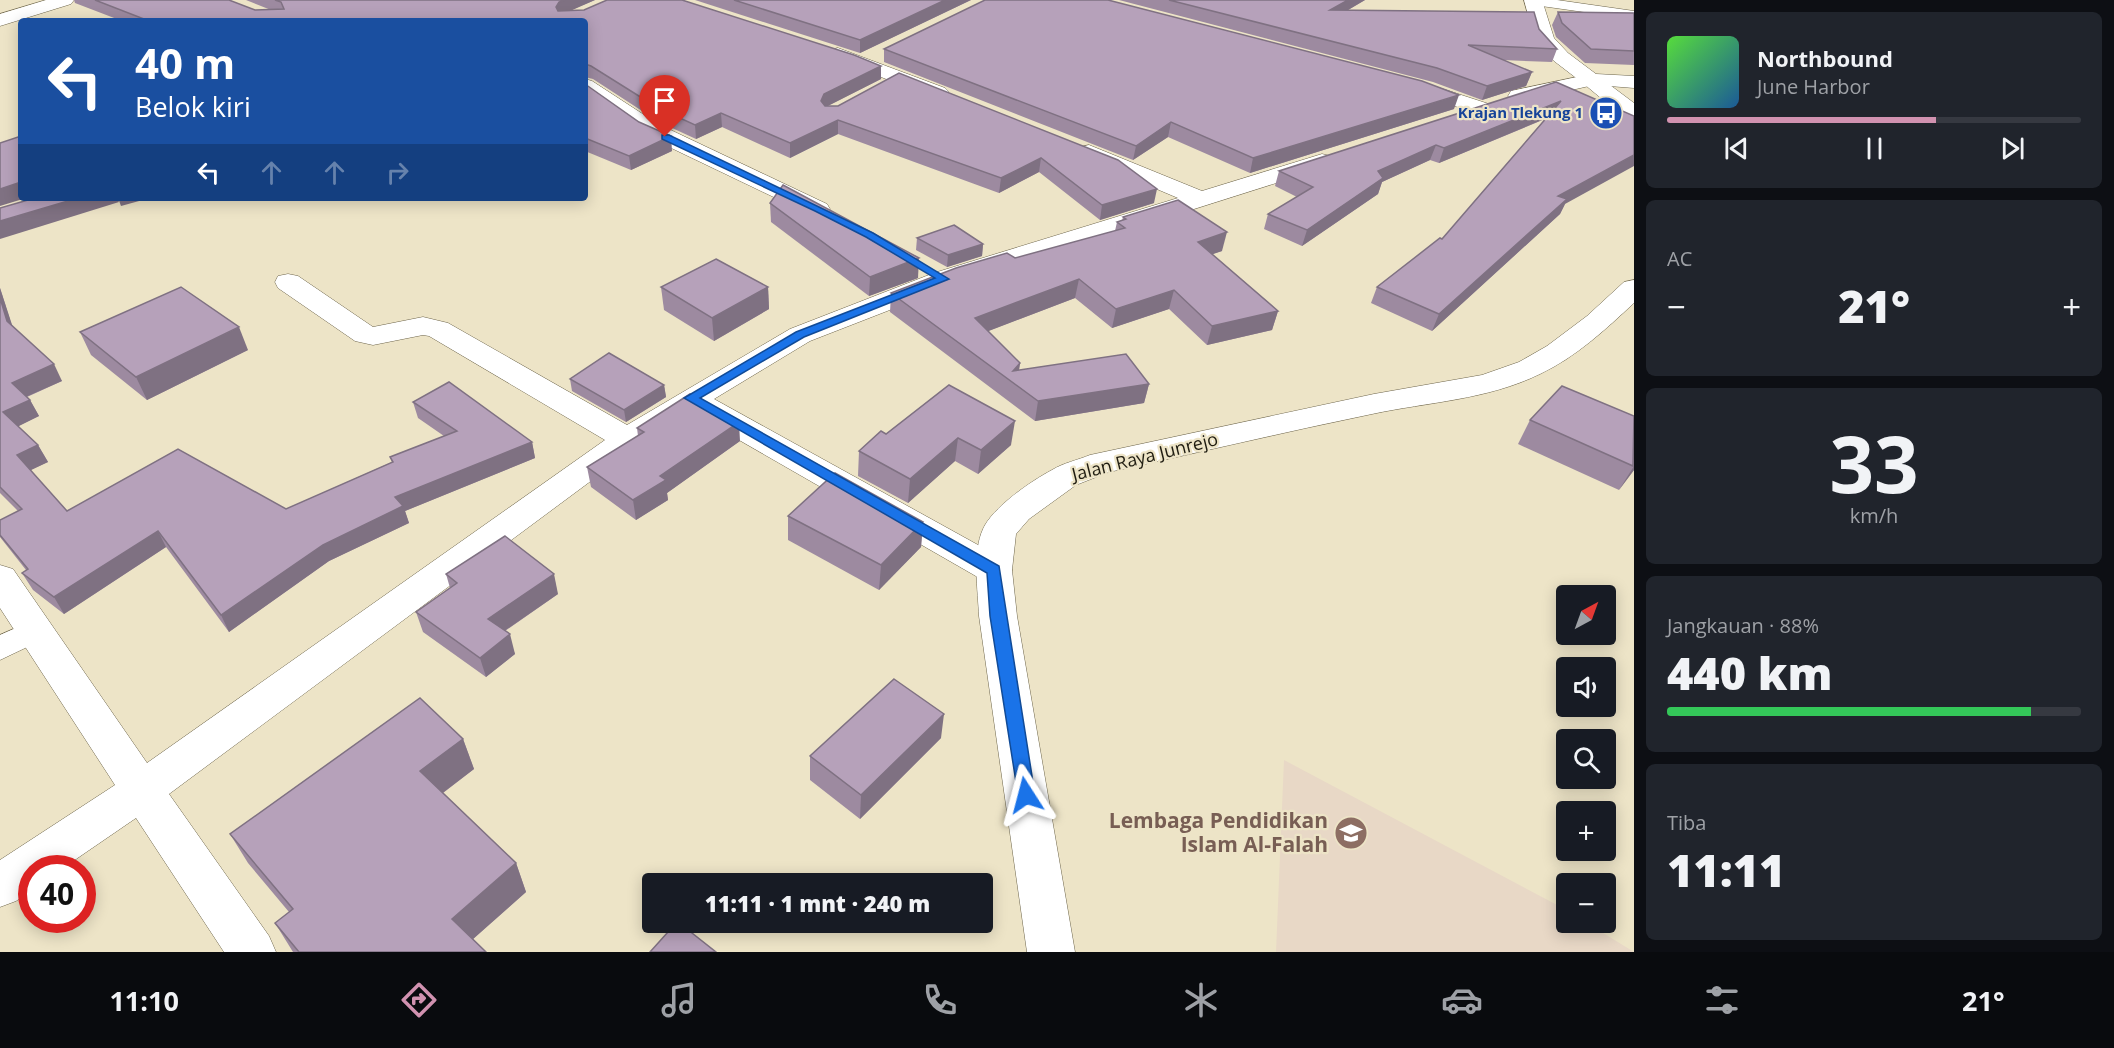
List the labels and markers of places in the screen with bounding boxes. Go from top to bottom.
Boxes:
pin [639,75,690,137]
bus stop icon: Krajan Tlekung 1 [1588,95,1624,131]
place label: Krajan Tlekung 1 [1458,102,1583,122]
place label: Lembaga Pendidikan Islam Al-Falah [1109,806,1328,858]
school or university icon: Lembaga Pendidikan Islam Al-Falah [1333,815,1369,851]

